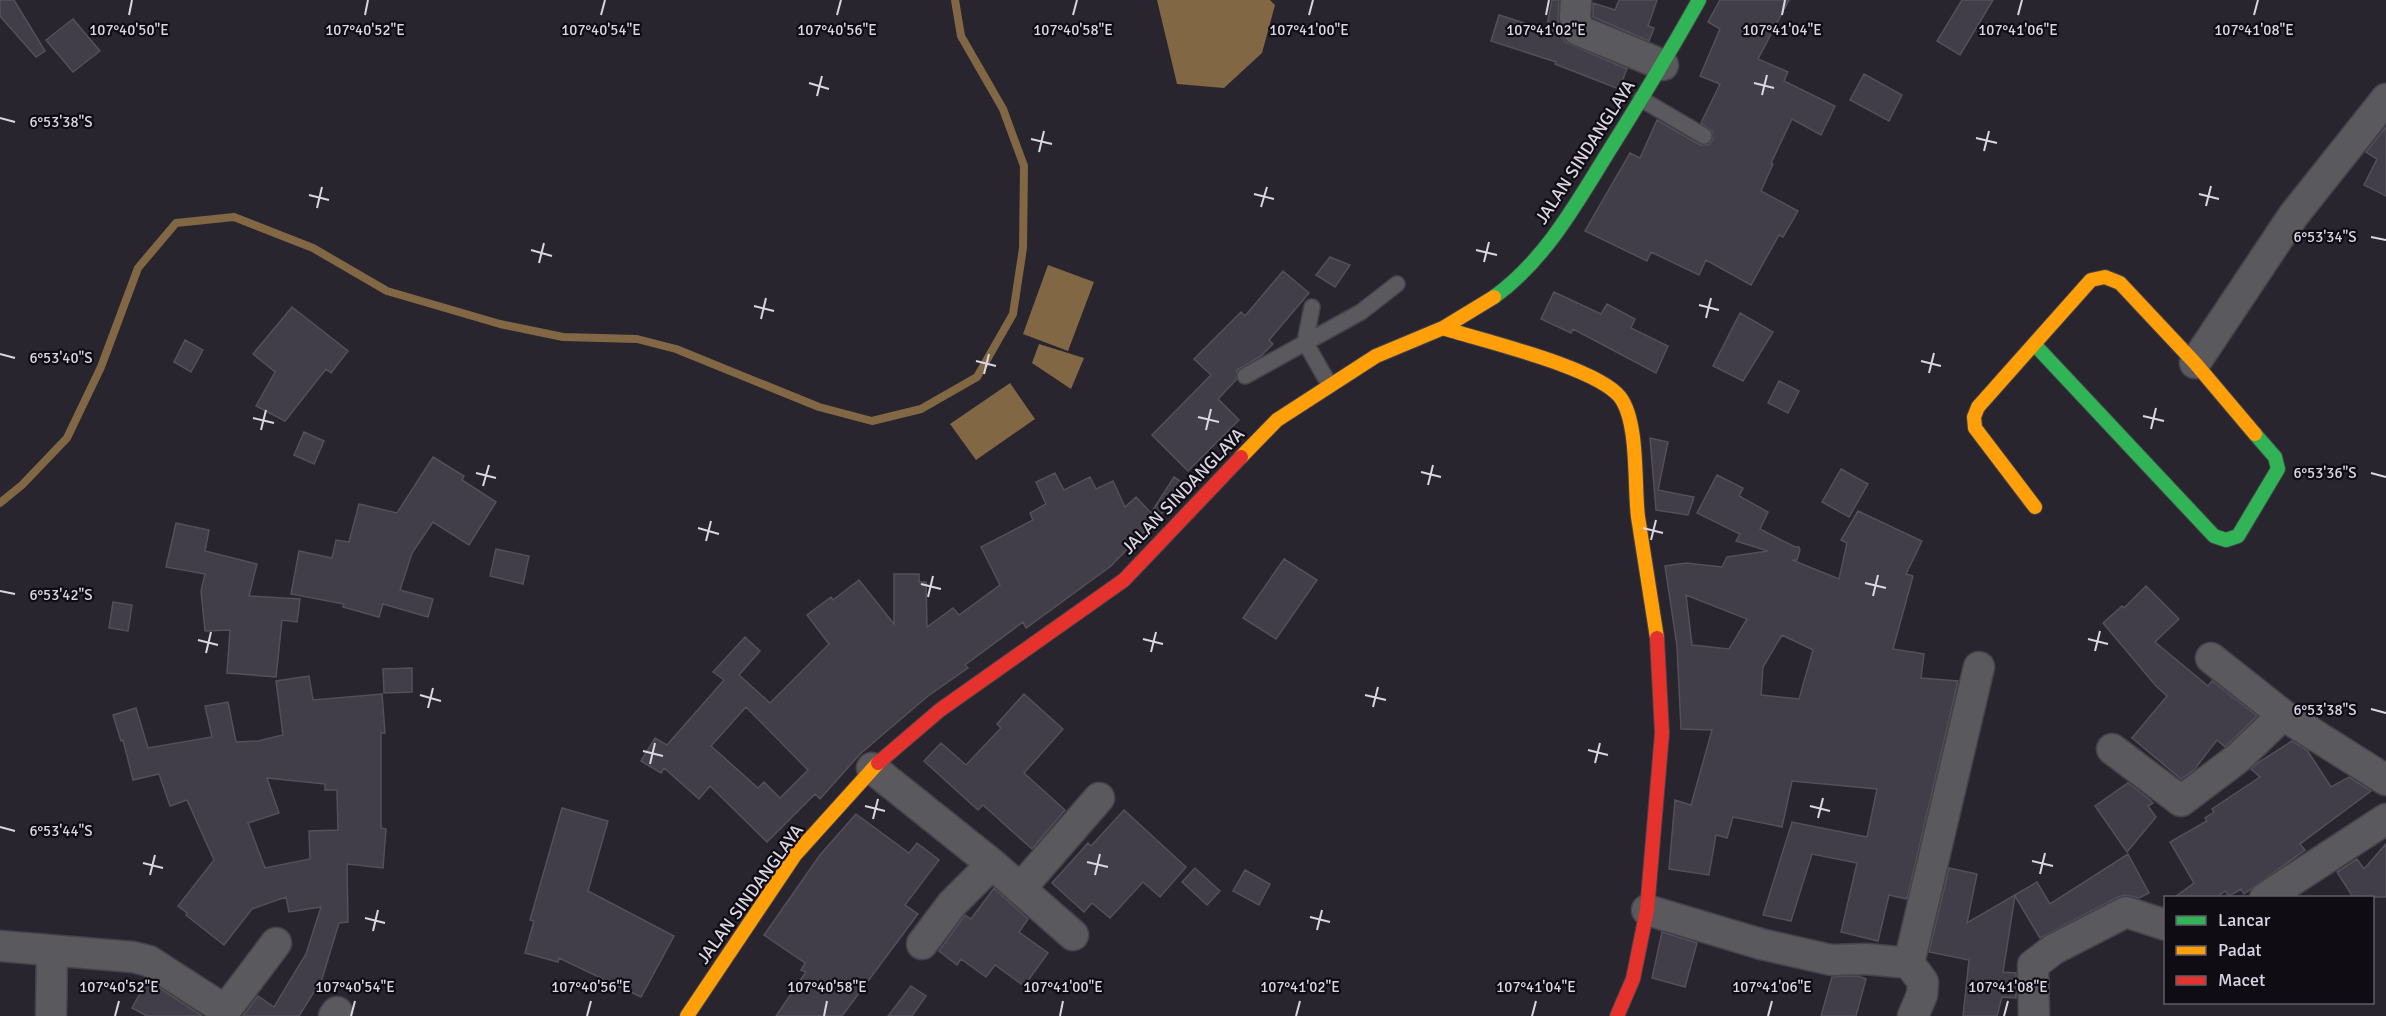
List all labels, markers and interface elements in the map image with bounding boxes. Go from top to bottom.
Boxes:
text: 107°40'50"E [89,21,169,39]
text: 107°40'52"E [325,21,405,39]
text: 107°40'54"E [561,21,641,39]
text: 107°40'56"E [797,21,877,39]
text: 107°40'58"E [1033,21,1113,39]
text: 107°41'00"E [1269,21,1349,39]
text: 107°41'02"E [1506,21,1586,39]
text: 107°41'04"E [1742,21,1822,39]
text: 107°41'06"E [1978,21,2058,39]
text: 107°41'08"E [2214,21,2294,39]
street label: JALAN SINDANGLAYA [1530,76,1640,228]
text: 6°53'38"S [29,113,93,131]
text: 6°53'34"S [2293,228,2357,246]
text: 6°53'40"S [29,349,93,367]
street label: JALAN SINDANGLAYA [1117,423,1249,559]
text: 6°53'36"S [2293,464,2357,482]
text: 6°53'42"S [29,586,93,604]
text: 6°53'38"S [2293,701,2357,719]
street label: JALAN SINDANGLAYA [692,820,808,968]
text: 6°53'44"S [29,822,93,840]
legend [2164,896,2374,1004]
text: Lancar [2218,909,2271,931]
text: Padat [2218,939,2262,961]
text: Macet [2218,969,2265,991]
text: 107°40'52"E [79,978,159,996]
text: 107°40'54"E [315,978,395,996]
text: 107°40'56"E [551,978,631,996]
text: 107°40'58"E [787,978,867,996]
text: 107°41'00"E [1023,978,1103,996]
text: 107°41'02"E [1260,978,1340,996]
text: 107°41'04"E [1496,978,1576,996]
text: 107°41'06"E [1732,978,1812,996]
text: 107°41'08"E [1968,978,2048,996]

